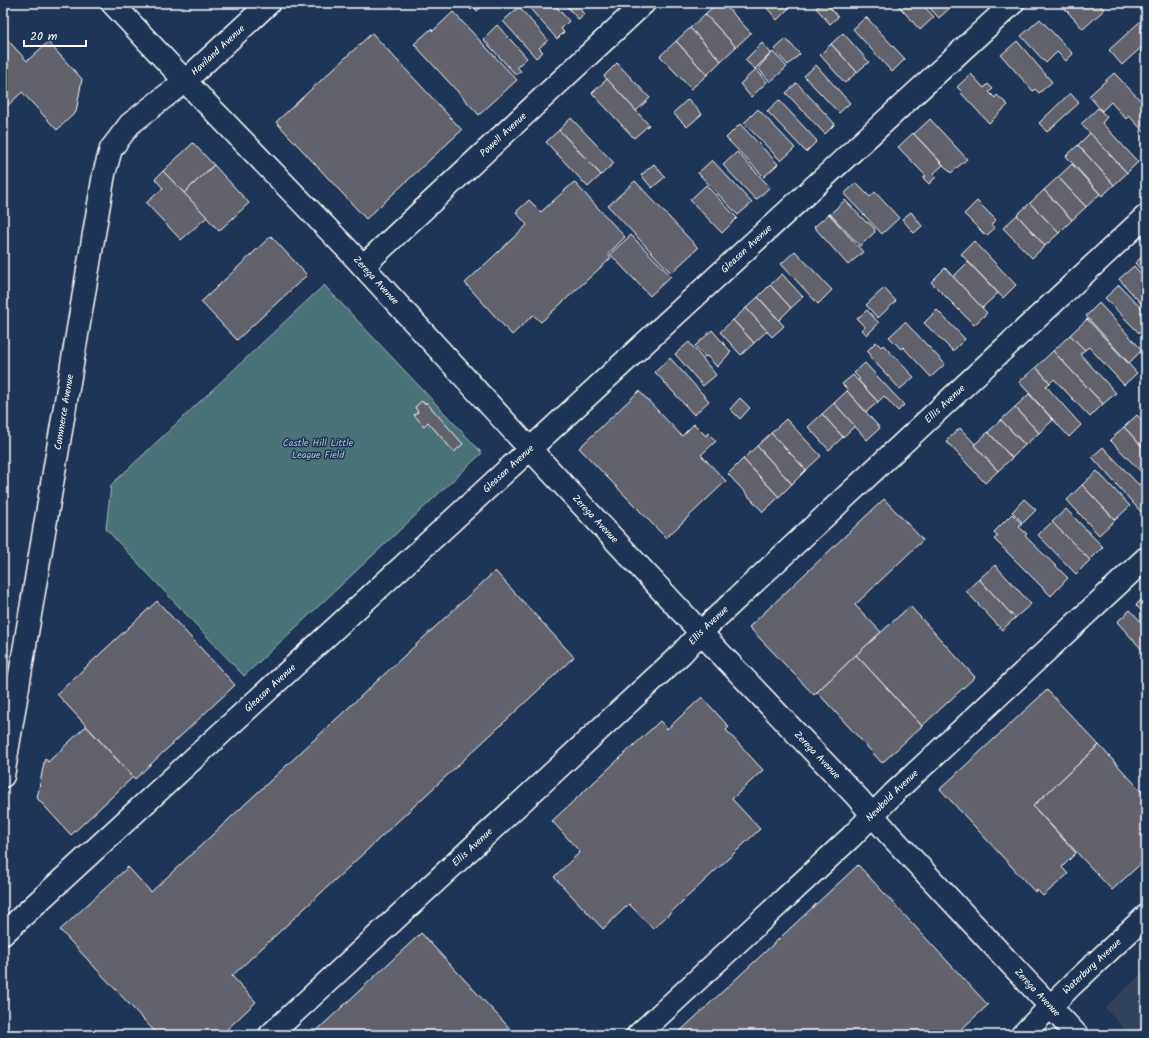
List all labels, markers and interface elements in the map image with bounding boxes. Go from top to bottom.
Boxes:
street label: Haviland Avenue [187,21,249,80]
scale bar [24,22,86,48]
text: 20 m [30,27,58,46]
street label: Powell Avenue [476,108,531,161]
street label: Gleason Avenue [717,221,776,277]
street label: Zerega Avenue [349,252,403,309]
street label: Commerce Avenue [50,372,78,451]
street label: Ellis Avenue [921,380,969,427]
park label: Castle Hill Little League Field [283,435,354,463]
street label: Gleason Avenue [479,440,538,497]
street label: Zerega Avenue [568,491,622,547]
street label: Ellis Avenue [685,602,733,649]
street label: Gleason Avenue [241,660,300,716]
street label: Zerega Avenue [790,727,844,783]
street label: Newbold Avenue [862,766,923,826]
street label: Ellis Avenue [448,824,497,871]
street label: Waterbury Avenue [1059,934,1125,998]
street label: Zerega Avenue [1011,965,1065,1021]

